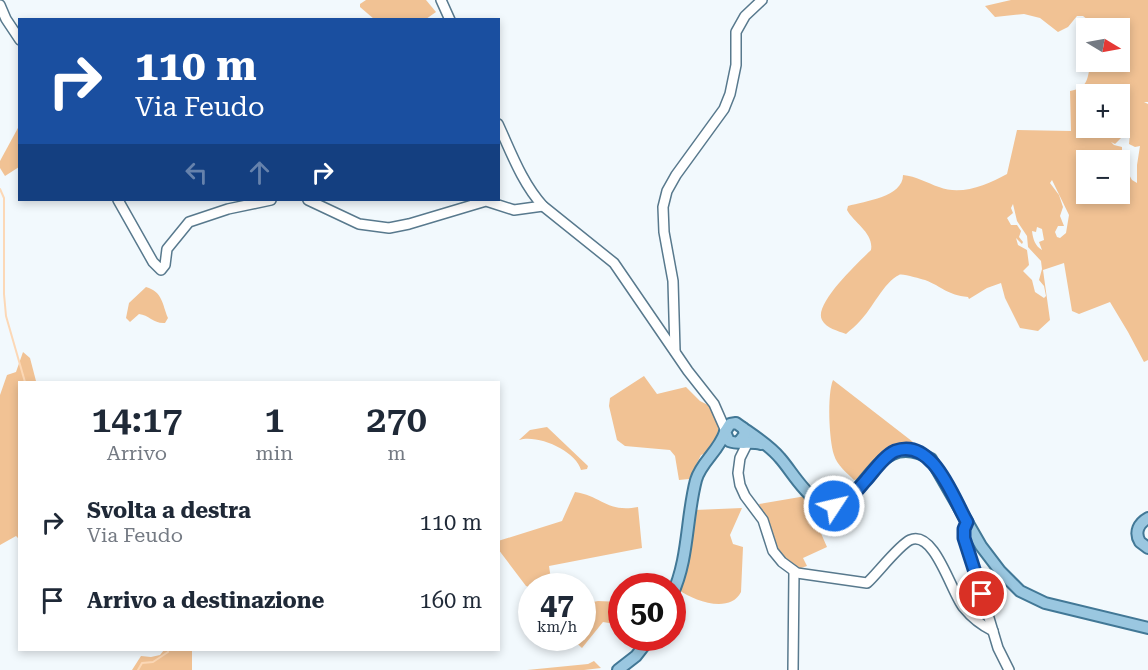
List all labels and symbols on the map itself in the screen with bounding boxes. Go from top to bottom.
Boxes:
north arrow [1076,18,1130,72]
position arrow [802,474,866,538]
pin [956,568,1007,619]
speed limit sign: 50 [608,573,686,651]

